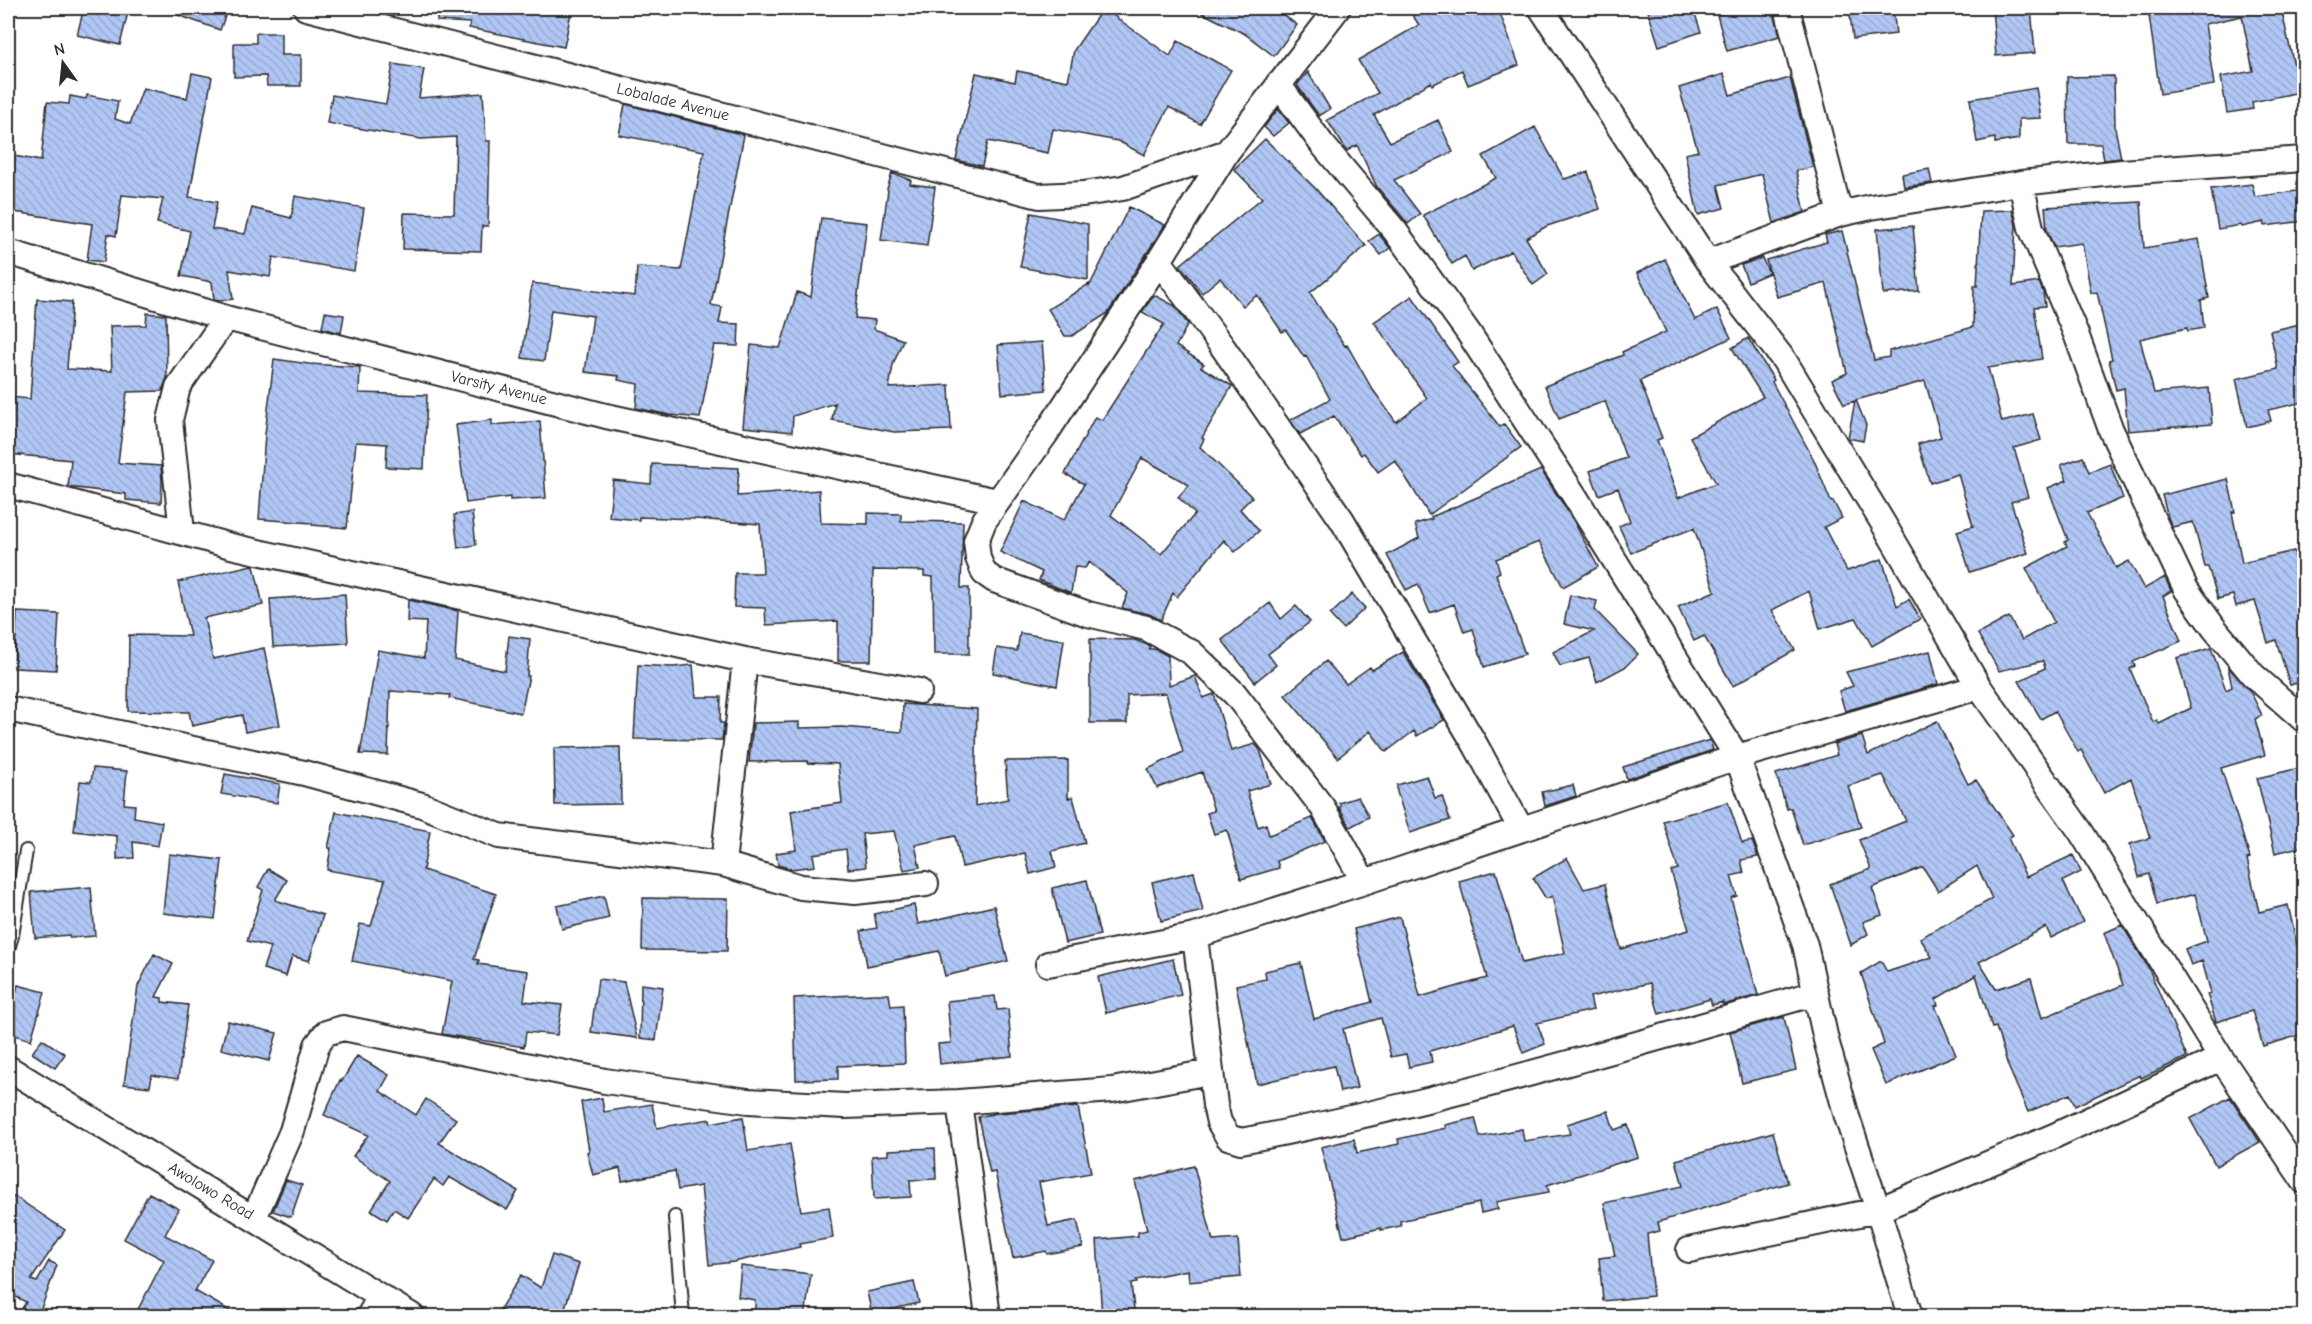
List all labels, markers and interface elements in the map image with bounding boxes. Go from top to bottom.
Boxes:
north arrow [33,33,93,93]
text: N [52,39,67,60]
street label: Lobalade Avenue [615,79,731,125]
street label: Varsity Avenue [449,367,549,409]
street label: Awolowo Road [165,1158,257,1224]

